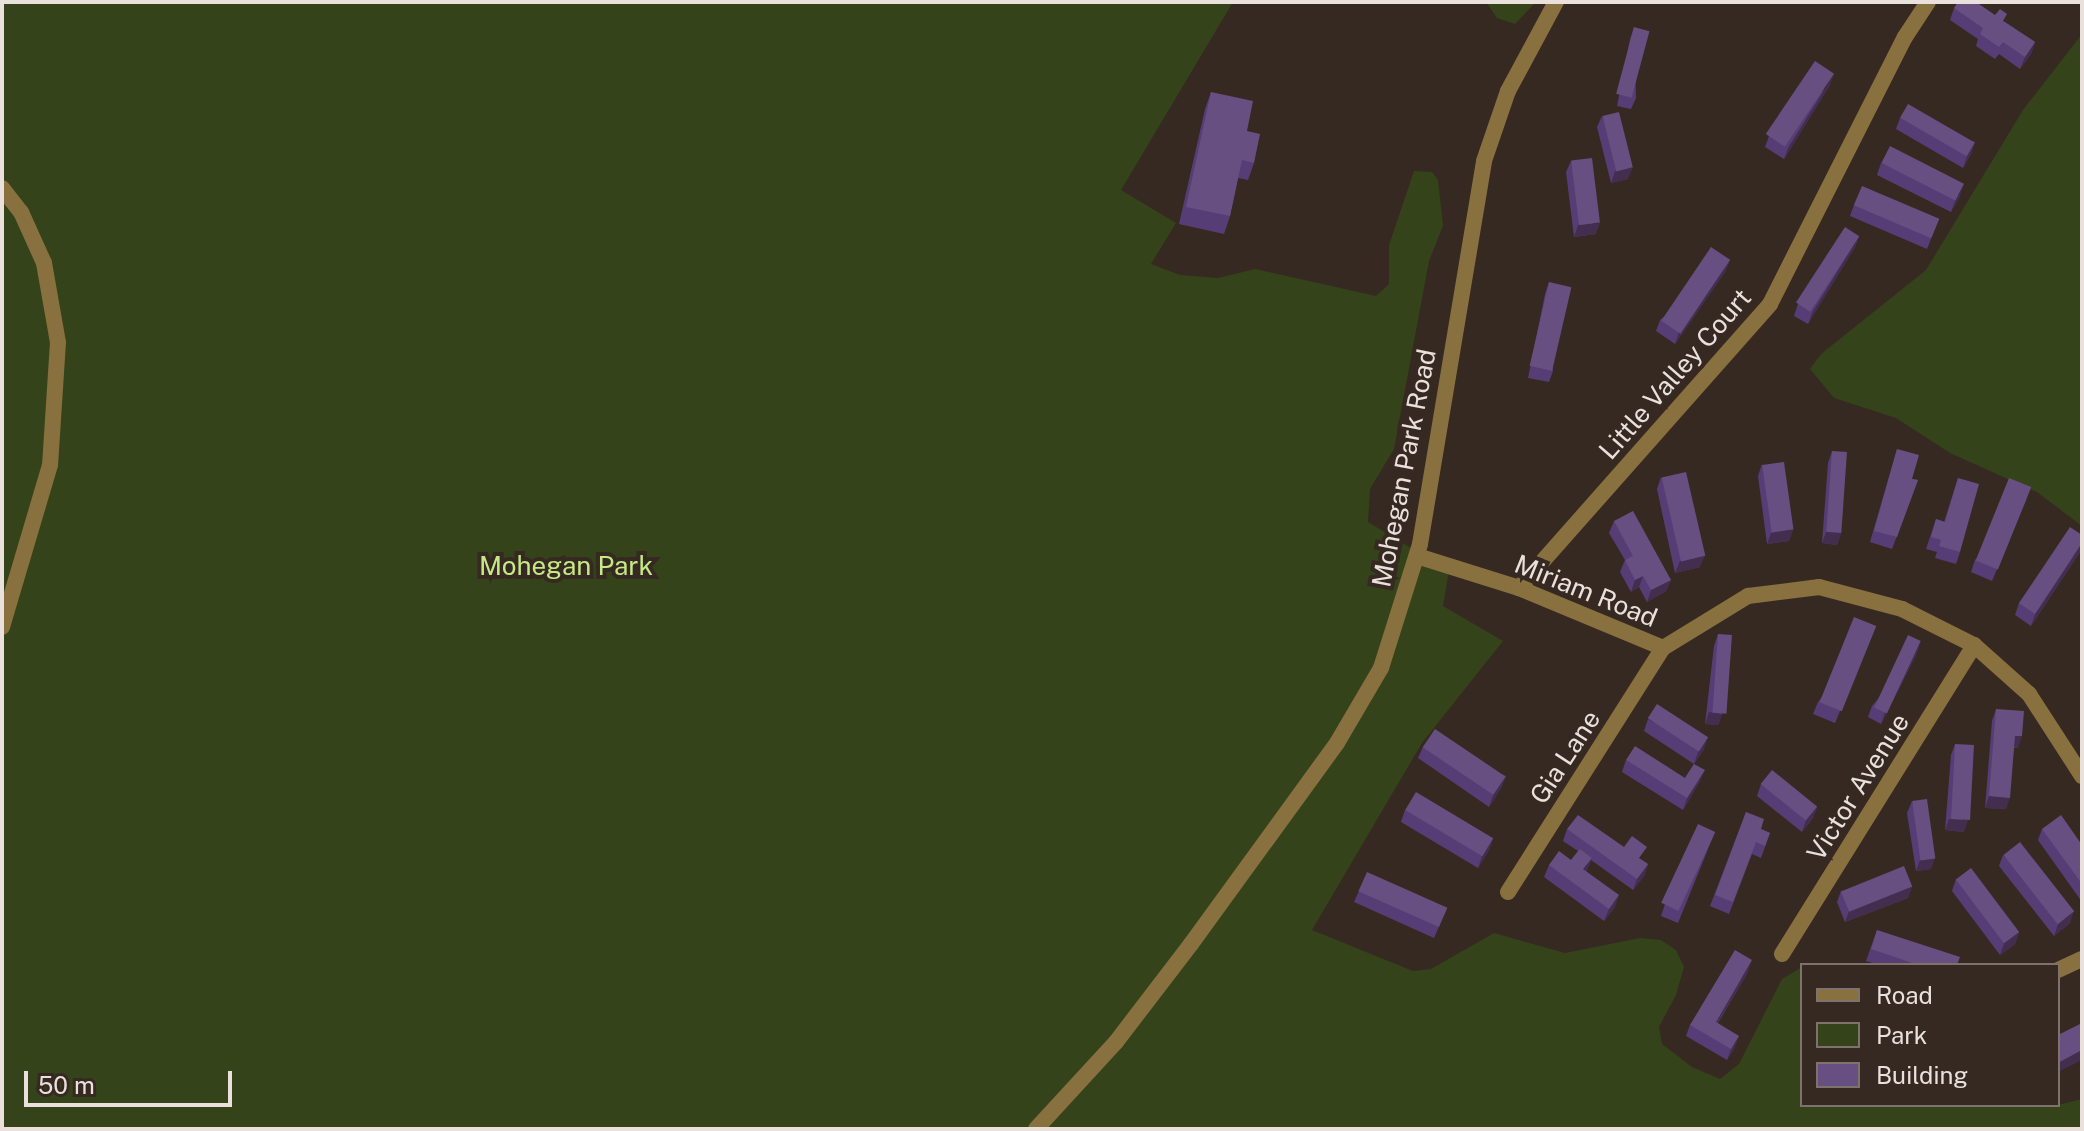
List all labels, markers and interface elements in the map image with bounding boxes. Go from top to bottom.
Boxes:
street label: Little Valley Court [1592,282,1758,466]
street label: Mohegan Park Road [1366,346,1442,590]
street label: Miriam Road [1510,548,1662,634]
park label: Mohegan Park [479,550,653,582]
street label: Gia Lane [1523,705,1607,809]
street label: Victor Avenue [1800,708,1916,866]
legend [1800,963,2060,1107]
text: Road [1876,981,1933,1009]
text: Park [1876,1021,1927,1049]
scale bar [28,1055,236,1105]
text: Building [1876,1061,1968,1089]
text: 50 m [38,1071,95,1099]

